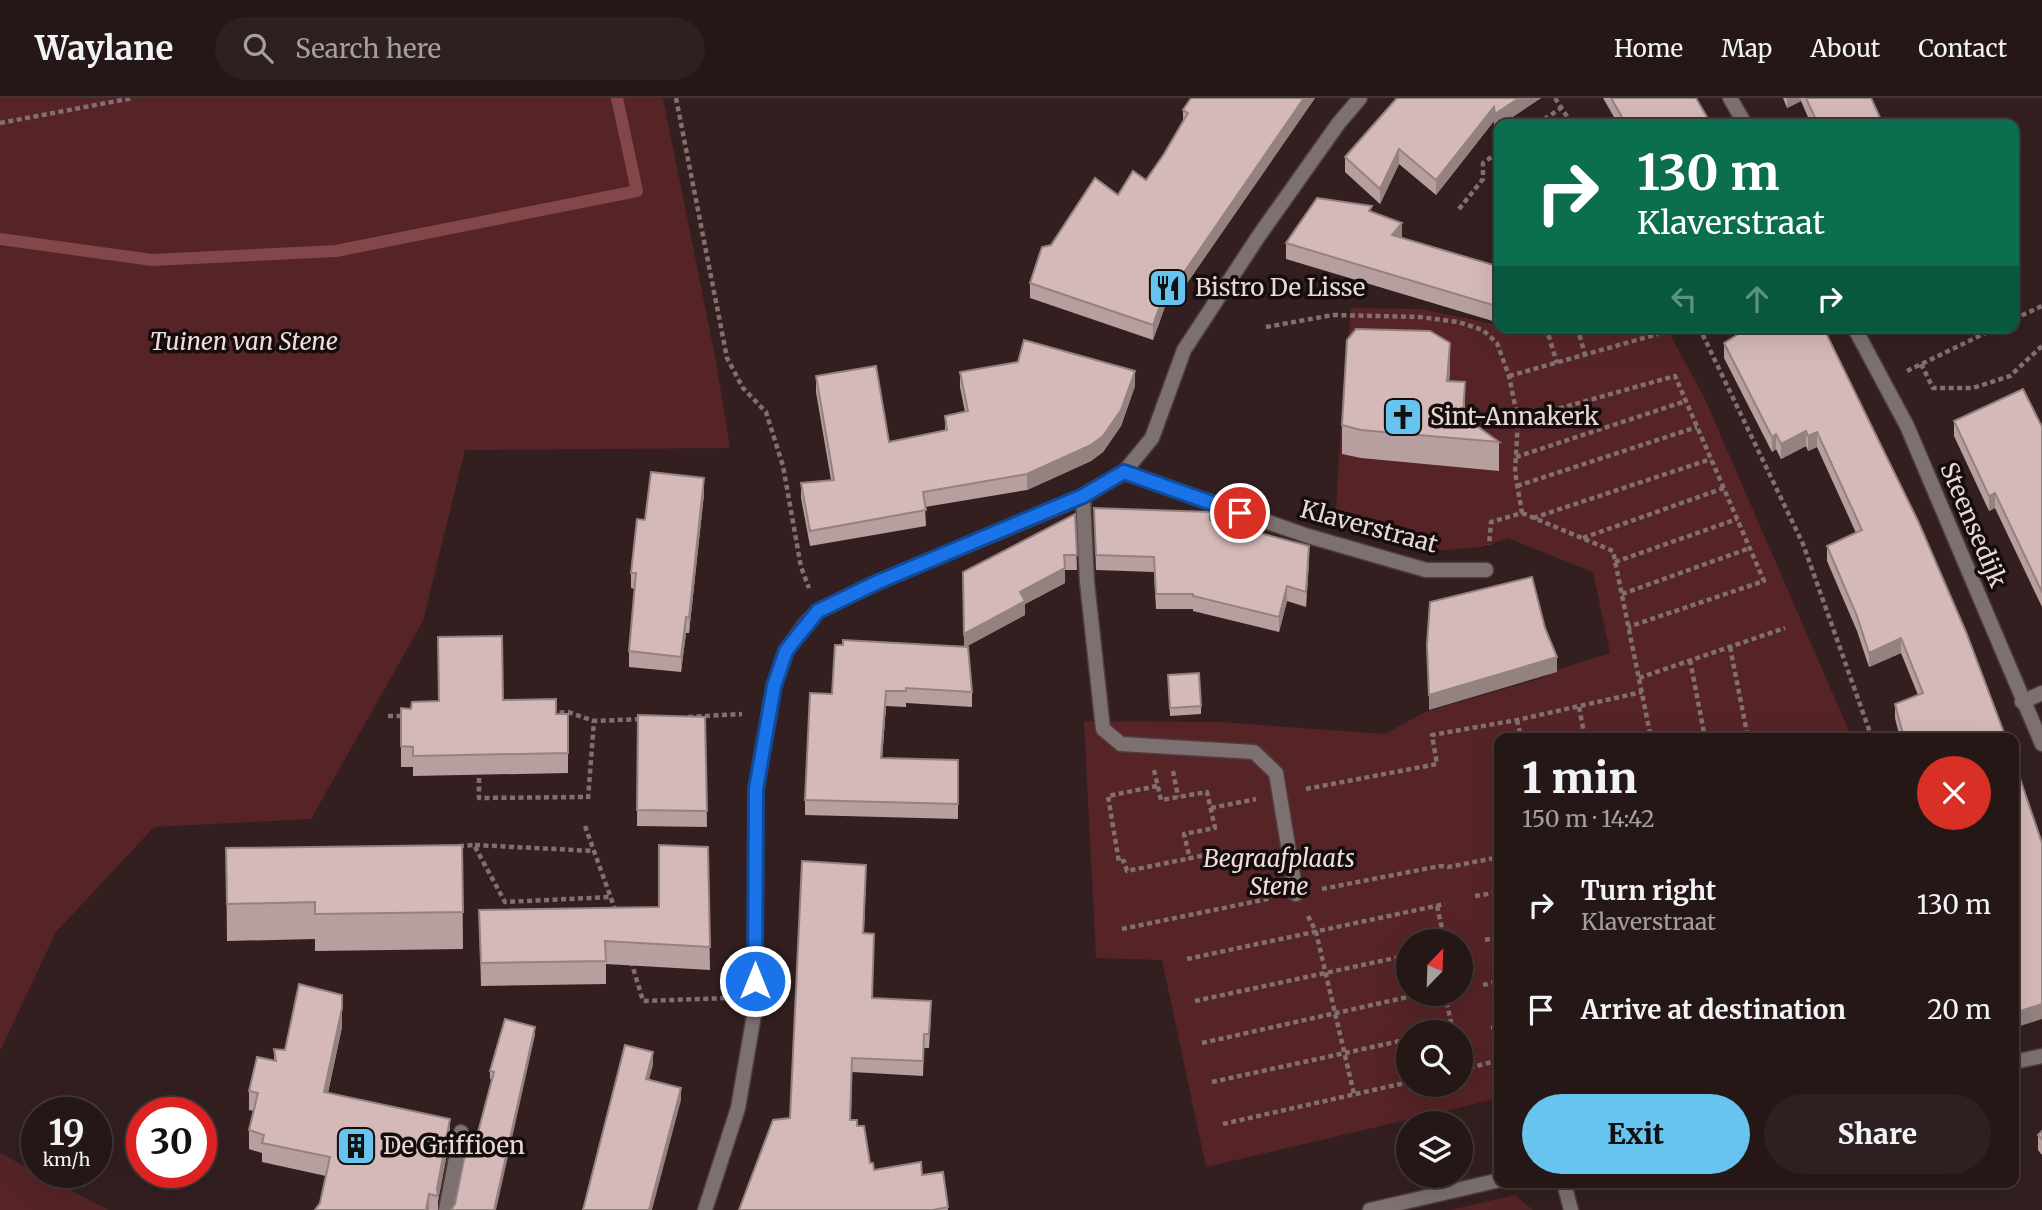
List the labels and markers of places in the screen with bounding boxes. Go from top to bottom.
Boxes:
restaurant icon: Bistro De Lisse [1147,267,1189,309]
place label: Bistro De Lisse [1195,272,1365,303]
church icon: Sint-Annakerk [1382,396,1424,438]
place label: Sint-Annakerk [1430,401,1600,432]
pin [1210,483,1270,543]
building icon: De Griffioen [335,1125,377,1167]
place label: De Griffioen [383,1130,525,1161]

